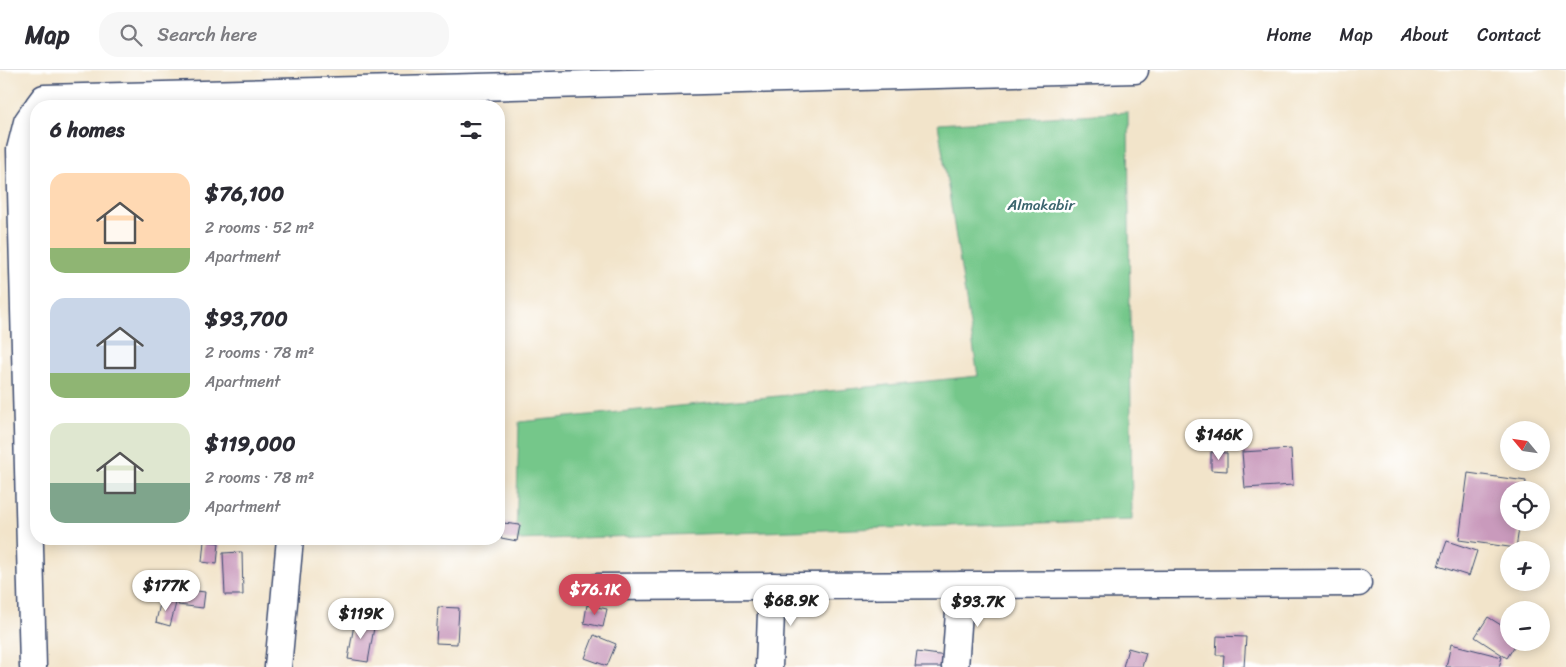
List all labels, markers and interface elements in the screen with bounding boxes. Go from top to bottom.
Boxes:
search box [99,12,449,57]
text: Map [25,14,69,56]
text: Search here [157,18,257,51]
text: Home [1267,19,1312,51]
text: Map [1340,19,1373,51]
text: About [1401,19,1449,51]
text: Contact [1477,19,1541,51]
icon: search [117,21,145,49]
text: 6 homes [50,111,125,149]
icon: filters [457,116,485,144]
text: $76,100 [205,175,284,213]
park label: Almakabir [1006,192,1075,218]
icon: home [90,193,150,253]
text: 2 rooms · 52 m² [205,213,314,242]
text: Apartment [205,242,281,271]
text: $93,700 [205,300,288,338]
icon: home [90,318,150,378]
text: 2 rooms · 78 m² [205,338,314,367]
text: Apartment [205,367,281,396]
pin: $146K [1184,418,1254,461]
text: $146K [1196,420,1242,449]
north arrow [1500,421,1550,471]
map controls [1500,421,1550,651]
text: $119,000 [205,425,296,463]
icon: home [90,443,150,503]
text: 2 rooms · 78 m² [205,463,314,492]
button: locate [1500,481,1550,531]
text: Apartment [205,492,281,521]
button: + [1500,541,1550,591]
pin: $177K [131,570,201,612]
text: $177K [143,571,189,600]
pin: $76.1K [554,574,636,616]
text: $76.1K [570,575,620,604]
pin: $68.9K [750,584,832,627]
text: $68.9K [764,586,818,615]
pin: $93.7K [937,586,1019,628]
text: $93.7K [951,587,1005,616]
pin: $119K [326,598,396,640]
text: $119K [339,599,383,628]
button: − [1500,601,1550,651]

